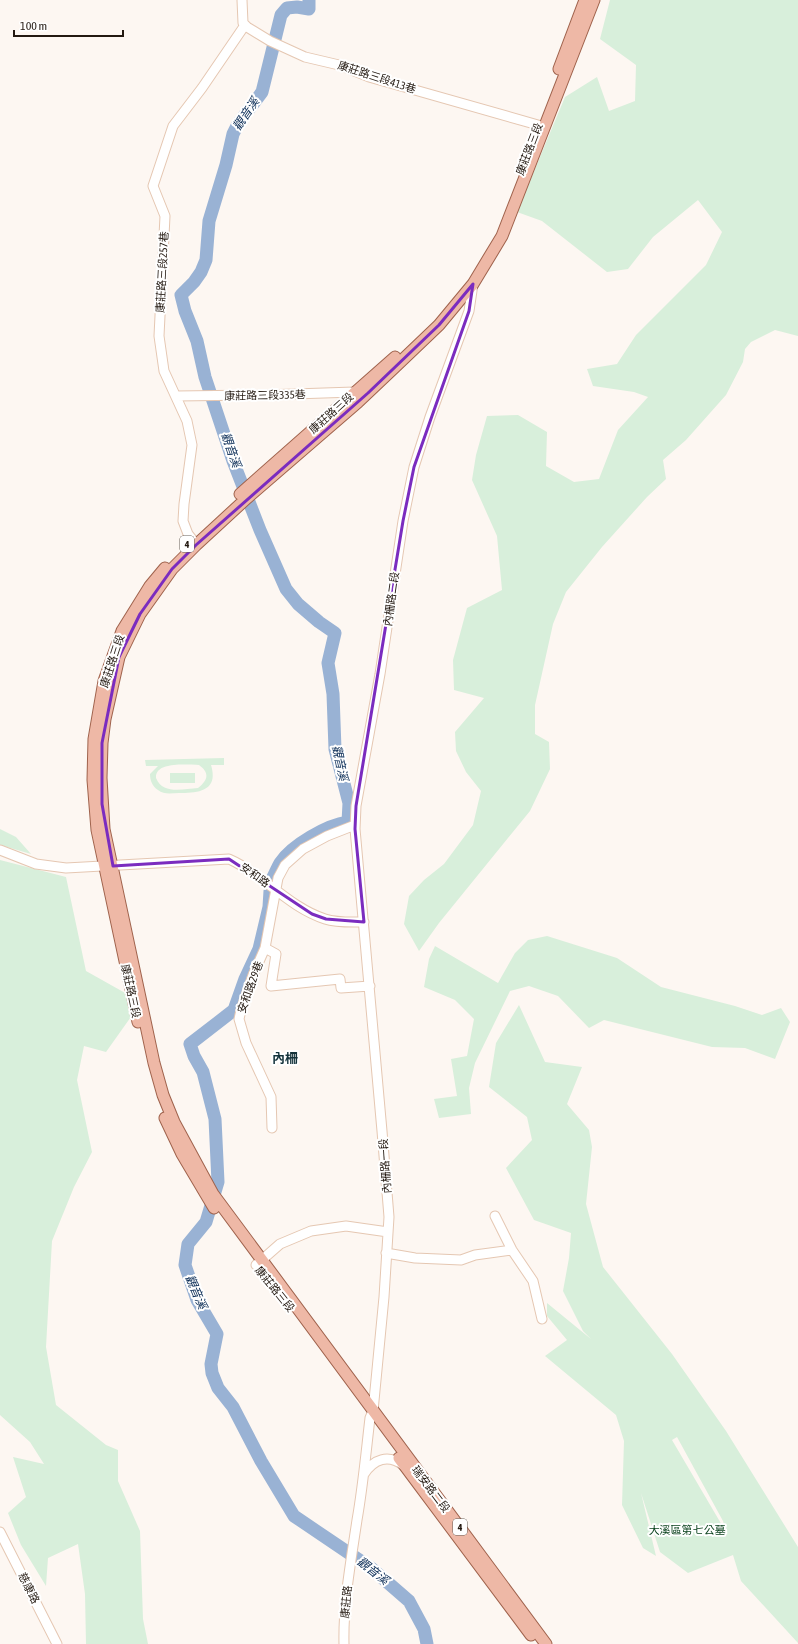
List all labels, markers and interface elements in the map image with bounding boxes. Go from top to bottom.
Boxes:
scale bar [14,12,123,38]
text: 100 m [20,19,47,33]
street label: 康莊路三段413巷 [336,59,418,95]
water label: 觀音溪 [230,94,263,133]
street label: 康莊路三段 [514,121,544,177]
street label: 康莊路三段257巷 [154,231,170,313]
street label: 康莊路三段335巷 [224,388,306,402]
street label: 康莊路三段 [307,390,355,436]
water label: 觀音溪 [219,431,244,471]
road number: 4 [180,536,194,552]
street label: 內柵路二段 [381,571,401,627]
street label: 康莊路三段 [98,633,126,689]
water label: 觀音溪 [329,744,351,784]
street label: 安和路 [238,861,272,889]
street label: 安和路29巷 [235,959,265,1015]
street label: 康莊路三段 [119,963,143,1019]
district label: 內柵 [272,1051,298,1066]
street label: 內柵路一段 [377,1138,393,1194]
street label: 康莊路三段 [253,1264,297,1314]
water label: 觀音溪 [183,1273,210,1313]
street label: 瑞安路二段 [410,1463,452,1515]
road number: 4 [453,1519,467,1535]
park label: 大溪區第七公墓 [649,1524,726,1536]
water label: 觀音溪 [355,1554,393,1589]
street label: 慈康路 [16,1571,42,1605]
street label: 康莊路 [339,1585,353,1619]

